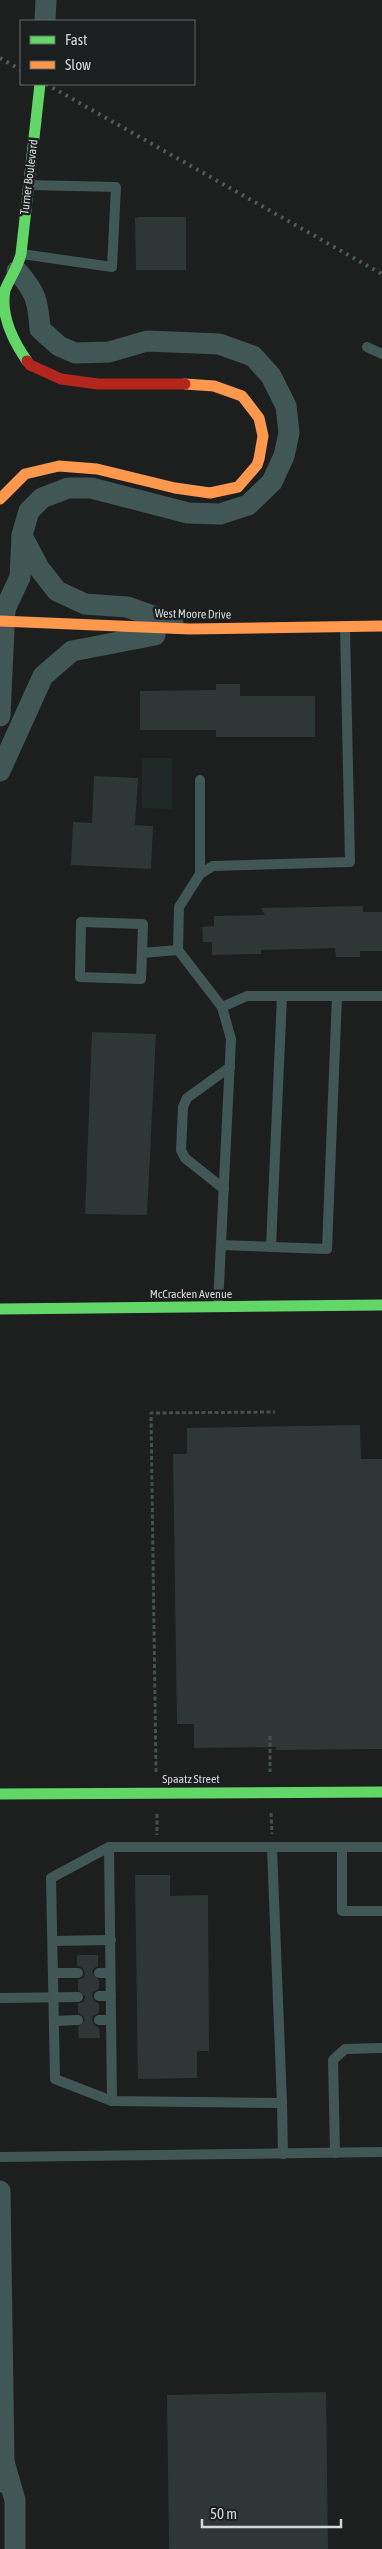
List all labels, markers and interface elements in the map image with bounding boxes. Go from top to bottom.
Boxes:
legend [20,20,195,85]
text: Fast [65,31,87,48]
text: Slow [65,56,91,73]
street label: Turner Boulevard [17,139,41,215]
street label: West Moore Drive [155,606,231,622]
street label: McCracken Avenue [150,1287,232,1301]
street label: Spaatz Street [162,1772,220,1786]
scale bar [202,2496,341,2528]
text: 50 m [210,2505,237,2522]

